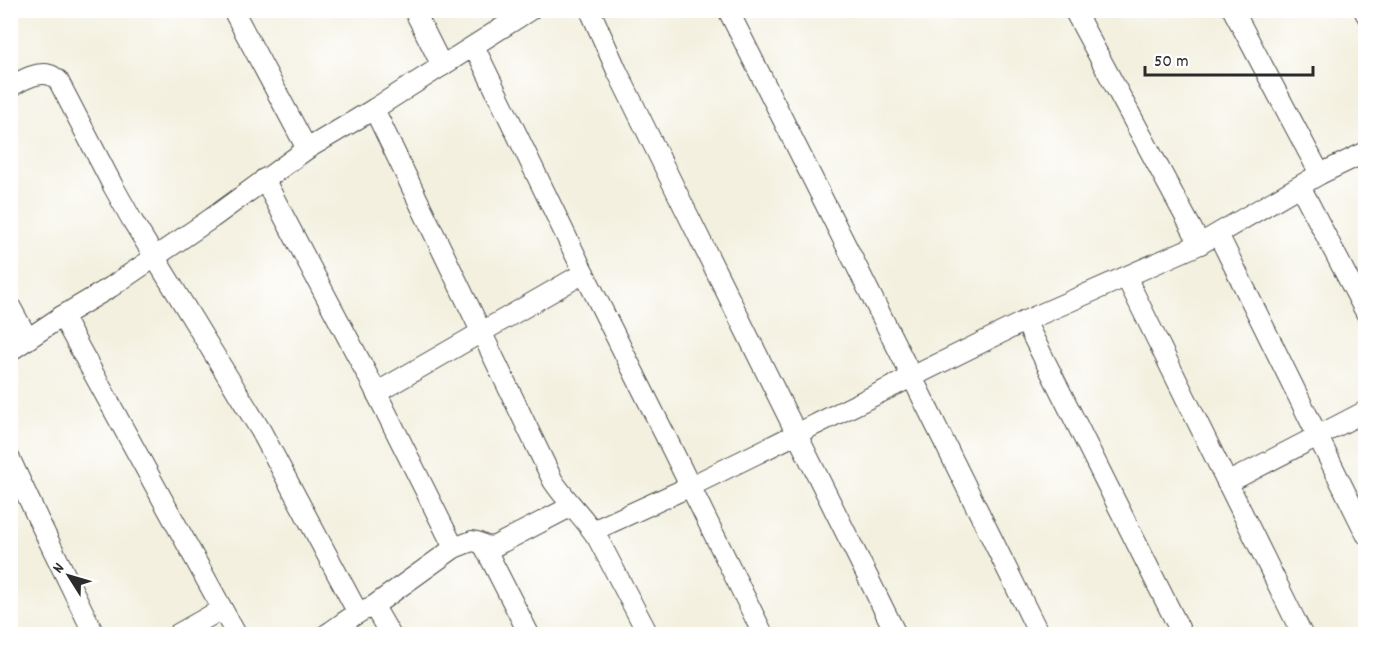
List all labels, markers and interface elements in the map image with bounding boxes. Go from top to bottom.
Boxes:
scale bar [1145,39,1313,77]
text: 50 m [1154,50,1189,75]
north arrow [39,546,99,606]
text: N [47,558,71,579]

